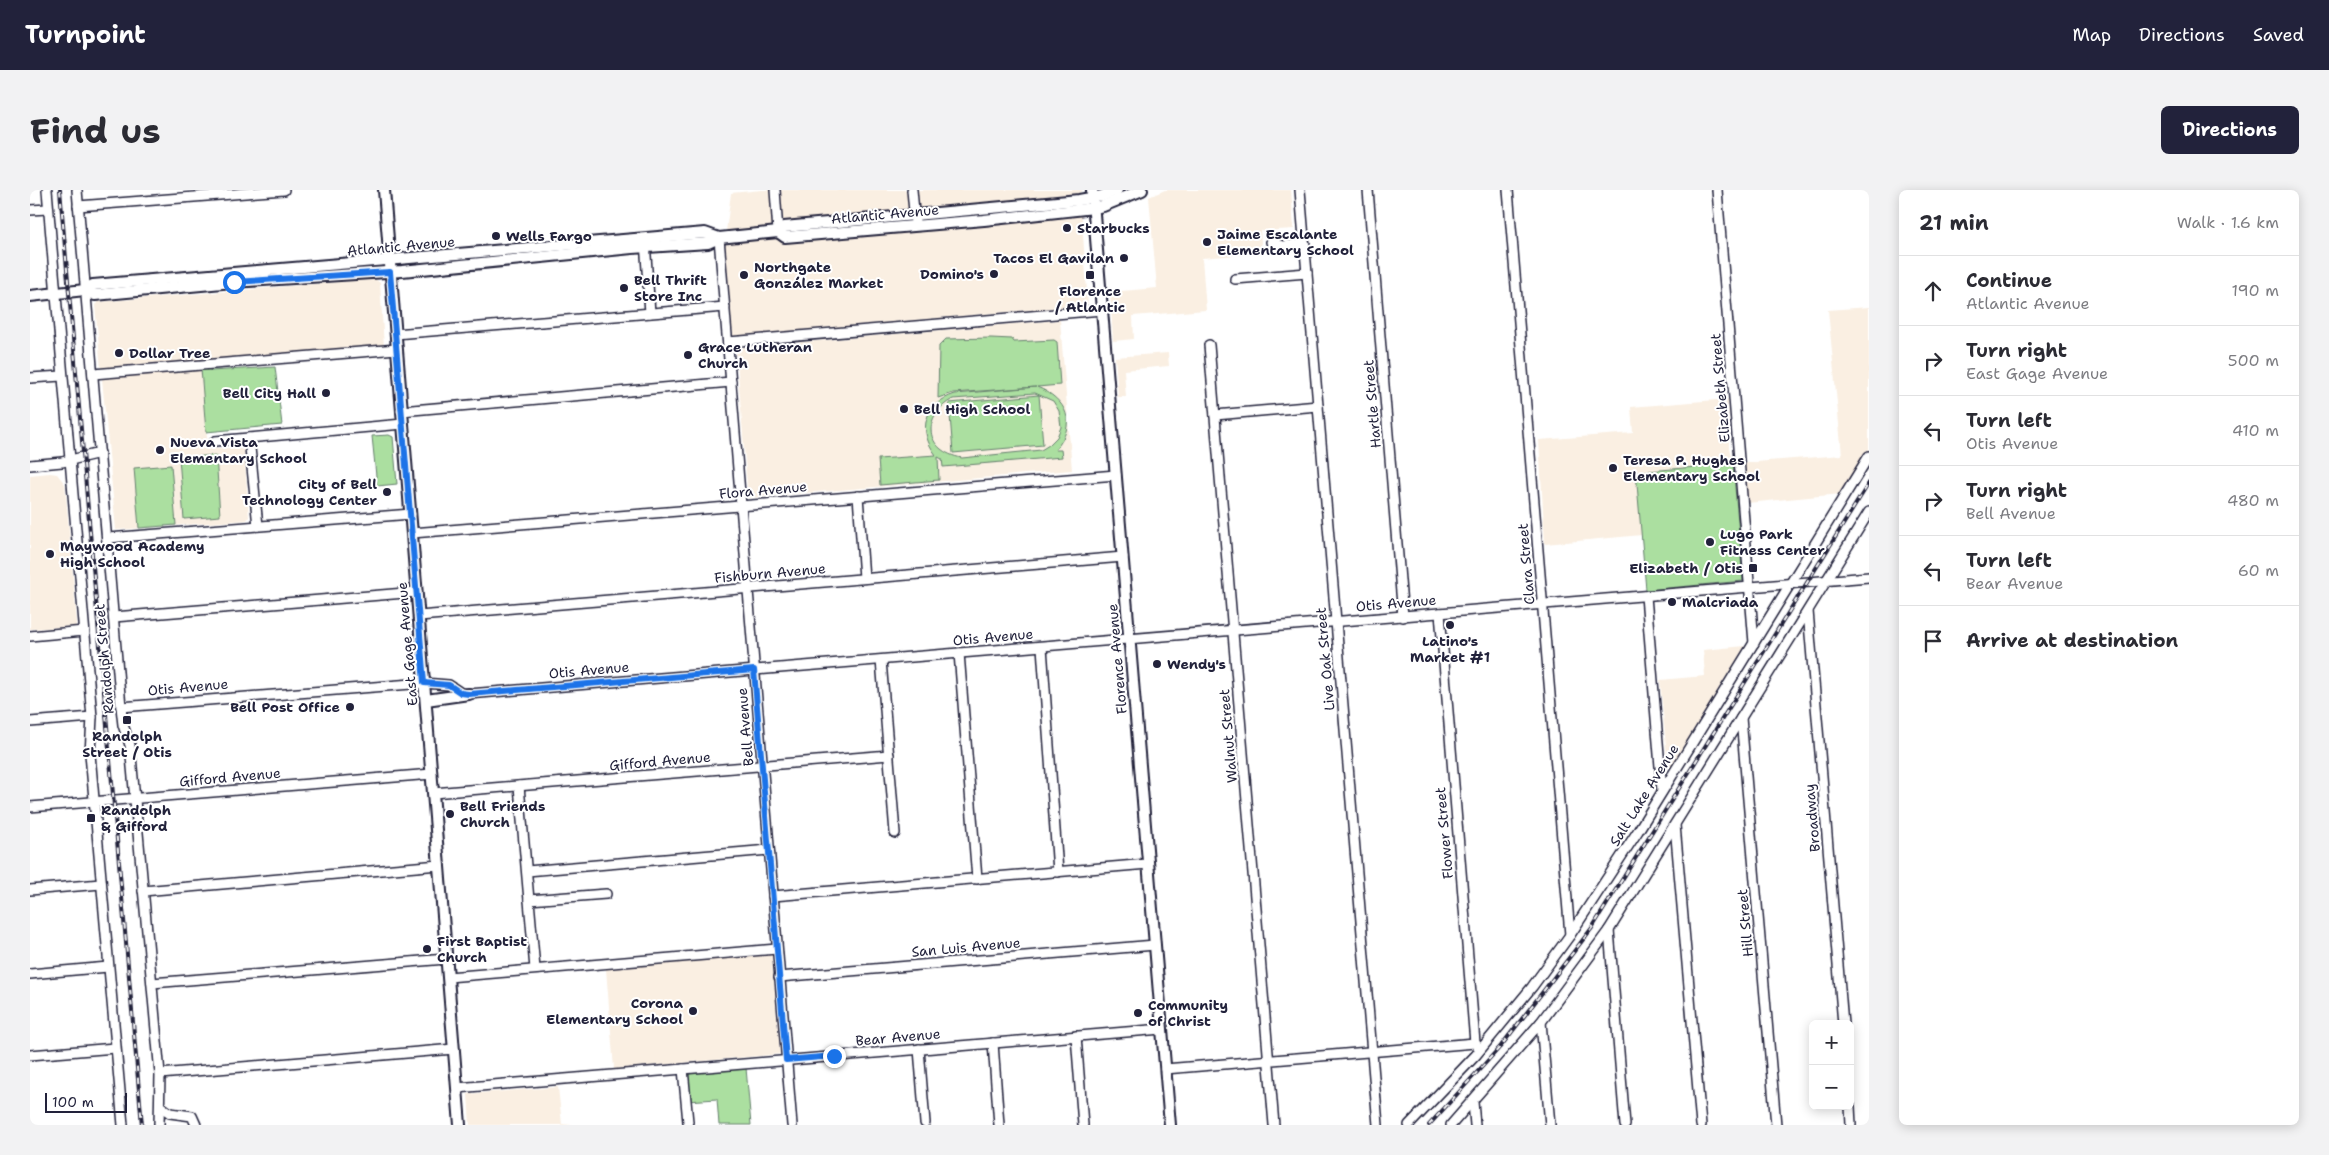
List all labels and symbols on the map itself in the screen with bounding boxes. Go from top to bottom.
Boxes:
street label: Atlantic Avenue [830,200,940,228]
place label: Starbucks [1077,219,1150,237]
marker: Starbucks [1061,222,1073,234]
place label: Jaime Escalante Elementary School [1217,225,1354,259]
place label: Wells Fargo [506,227,592,245]
marker: Wells Fargo [490,230,502,242]
street label: Atlantic Avenue [346,232,456,260]
marker: Jaime Escalante Elementary School [1201,236,1213,248]
place label: Tacos El Gavilan [993,249,1114,267]
marker: Tacos El Gavilan [1118,252,1130,264]
place label: Northgate González Market [754,258,883,292]
place label: Domino's [920,265,984,283]
marker: Domino's [988,268,1000,280]
marker: Northgate González Market [738,269,750,281]
marker: Florence / Atlantic [1084,269,1096,281]
route start [223,271,246,294]
place label: Bell Thrift Store Inc [634,271,707,305]
marker: Bell Thrift Store Inc [618,282,630,294]
place label: Florence / Atlantic [1055,282,1125,316]
street label: Elizabeth Street [1706,333,1734,443]
place label: Grace Lutheran Church [698,338,812,372]
place label: Dollar Tree [129,344,210,362]
marker: Dollar Tree [113,347,125,359]
marker: Grace Lutheran Church [682,349,694,361]
street label: Hartle Street [1359,359,1385,449]
place label: Bell City Hall [223,384,316,402]
marker: Bell City Hall [320,387,332,399]
place label: Bell High School [914,400,1030,418]
marker: Bell High School [898,403,910,415]
place label: Nueva Vista Elementary School [170,433,307,467]
marker: Nueva Vista Elementary School [154,444,166,456]
place label: Teresa P. Hughes Elementary School [1623,451,1760,485]
marker: Teresa P. Hughes Elementary School [1607,462,1619,474]
place label: City of Bell Technology Center [242,475,377,509]
street label: Flora Avenue [718,477,808,503]
marker: City of Bell Technology Center [381,486,393,498]
street label: Clara Street [1513,523,1539,605]
place label: Lugo Park Fitness Center [1720,525,1825,559]
marker: Lugo Park Fitness Center [1704,536,1716,548]
place label: Maywood Academy High School [60,537,205,571]
marker: Maywood Academy High School [44,548,56,560]
street label: Fishburn Avenue [714,559,827,587]
place label: Elizabeth / Otis [1629,559,1743,577]
marker: Elizabeth / Otis [1747,562,1759,574]
street label: East Gage Avenue [393,581,421,707]
street label: Otis Avenue [1355,591,1437,615]
place label: Malcriada [1682,593,1759,611]
marker: Malcriada [1666,596,1678,608]
street label: Randolph Street [90,603,118,715]
street label: Florence Avenue [1103,603,1131,715]
street label: Live Oak Street [1312,606,1338,712]
marker: Latino's Market #1 [1444,619,1456,631]
street label: Otis Avenue [952,625,1034,649]
place label: Latino's Market #1 [1410,632,1490,666]
place label: Wendy's [1167,655,1226,673]
street label: Otis Avenue [548,658,630,682]
marker: Wendy's [1151,658,1163,670]
street label: Otis Avenue [147,675,229,699]
street label: Bell Avenue [733,687,757,767]
street label: Walnut Street [1215,688,1241,784]
place label: Bell Post Office [230,698,340,716]
marker: Bell Post Office [344,701,356,713]
marker: Randolph Street / Otis [121,714,133,726]
place label: Randolph Street / Otis [82,727,172,761]
street label: Salt Lake Avenue [1605,741,1683,849]
street label: Gifford Avenue [609,748,712,774]
street label: Gifford Avenue [179,764,282,790]
street label: Broadway [1800,783,1824,853]
street label: Flower Street [1431,786,1457,880]
place label: Bell Friends Church [460,797,545,831]
place label: Randolph & Gifford [101,801,171,835]
marker: Bell Friends Church [444,808,456,820]
marker: Randolph & Gifford [85,812,97,824]
street label: Hill Street [1733,888,1757,958]
place label: First Baptist Church [437,932,527,966]
street label: San Luis Avenue [911,933,1021,961]
marker: First Baptist Church [421,943,433,955]
place label: Corona Elementary School [546,994,683,1028]
place label: Community of Christ [1148,996,1228,1030]
marker: Corona Elementary School [687,1005,699,1017]
marker: Community of Christ [1132,1007,1144,1019]
street label: Bear Avenue [855,1024,941,1050]
route end [823,1045,846,1068]
scale bar [45,1090,128,1113]

